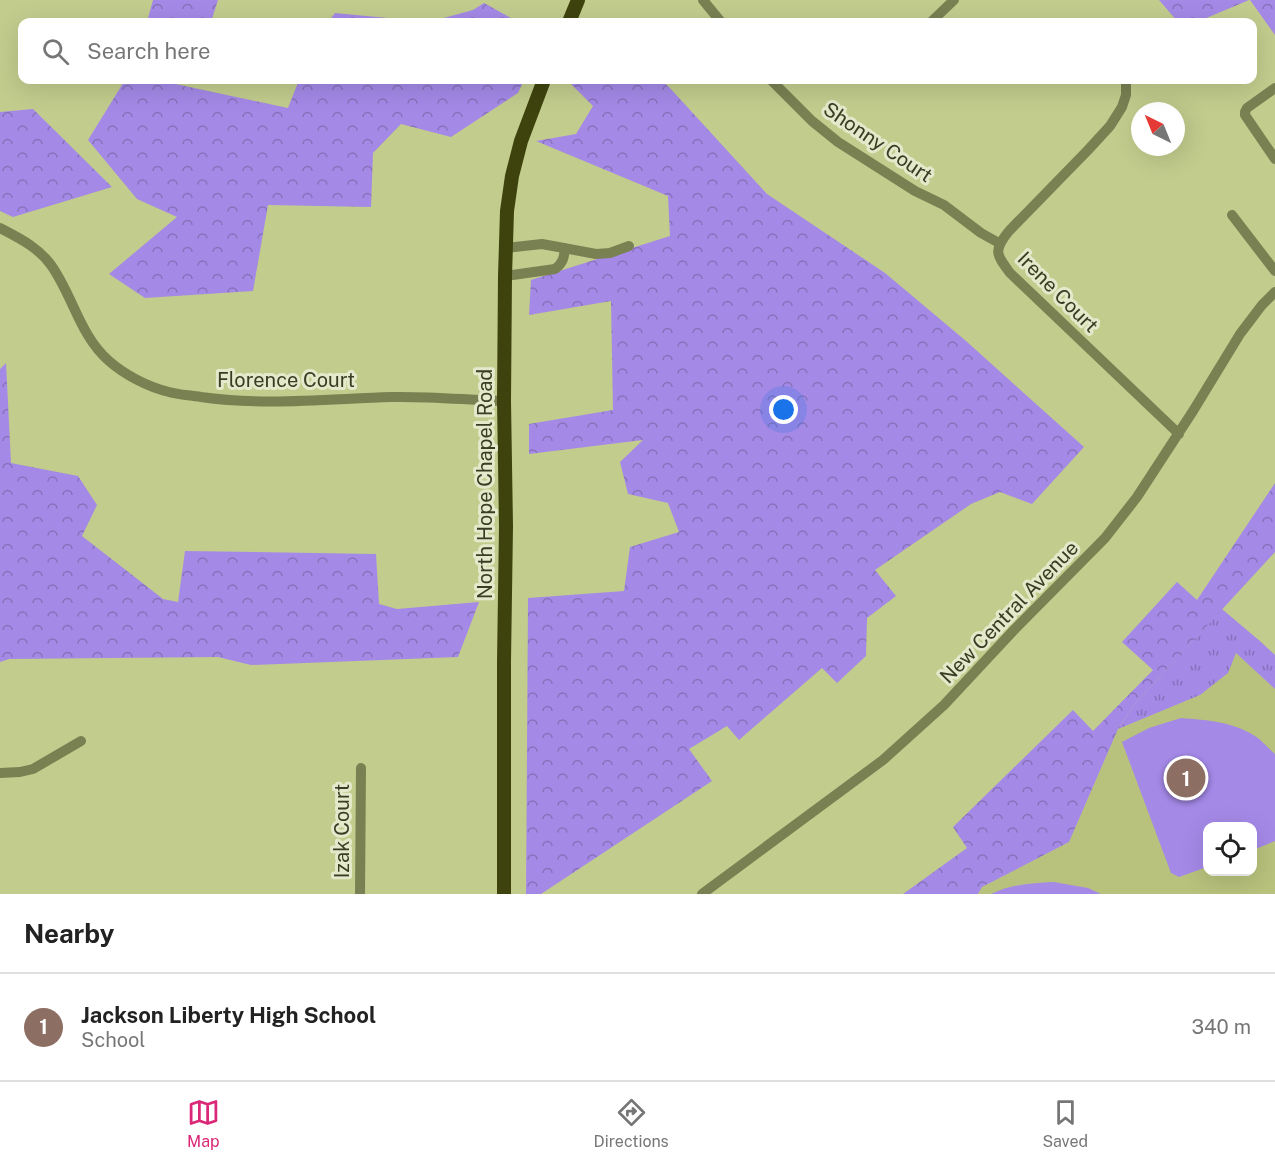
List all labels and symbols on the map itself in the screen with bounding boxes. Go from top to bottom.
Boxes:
street label: Shonny Court [819,97,937,187]
north arrow [1131,102,1185,156]
street label: Irene Court [1013,247,1103,337]
street label: Florence Court [217,368,355,392]
street label: North Hope Chapel Road [473,369,497,599]
your location [769,395,798,424]
street label: New Central Avenue [935,536,1083,688]
pin: 1 [1166,756,1206,800]
street label: Izak Court [330,784,354,878]

